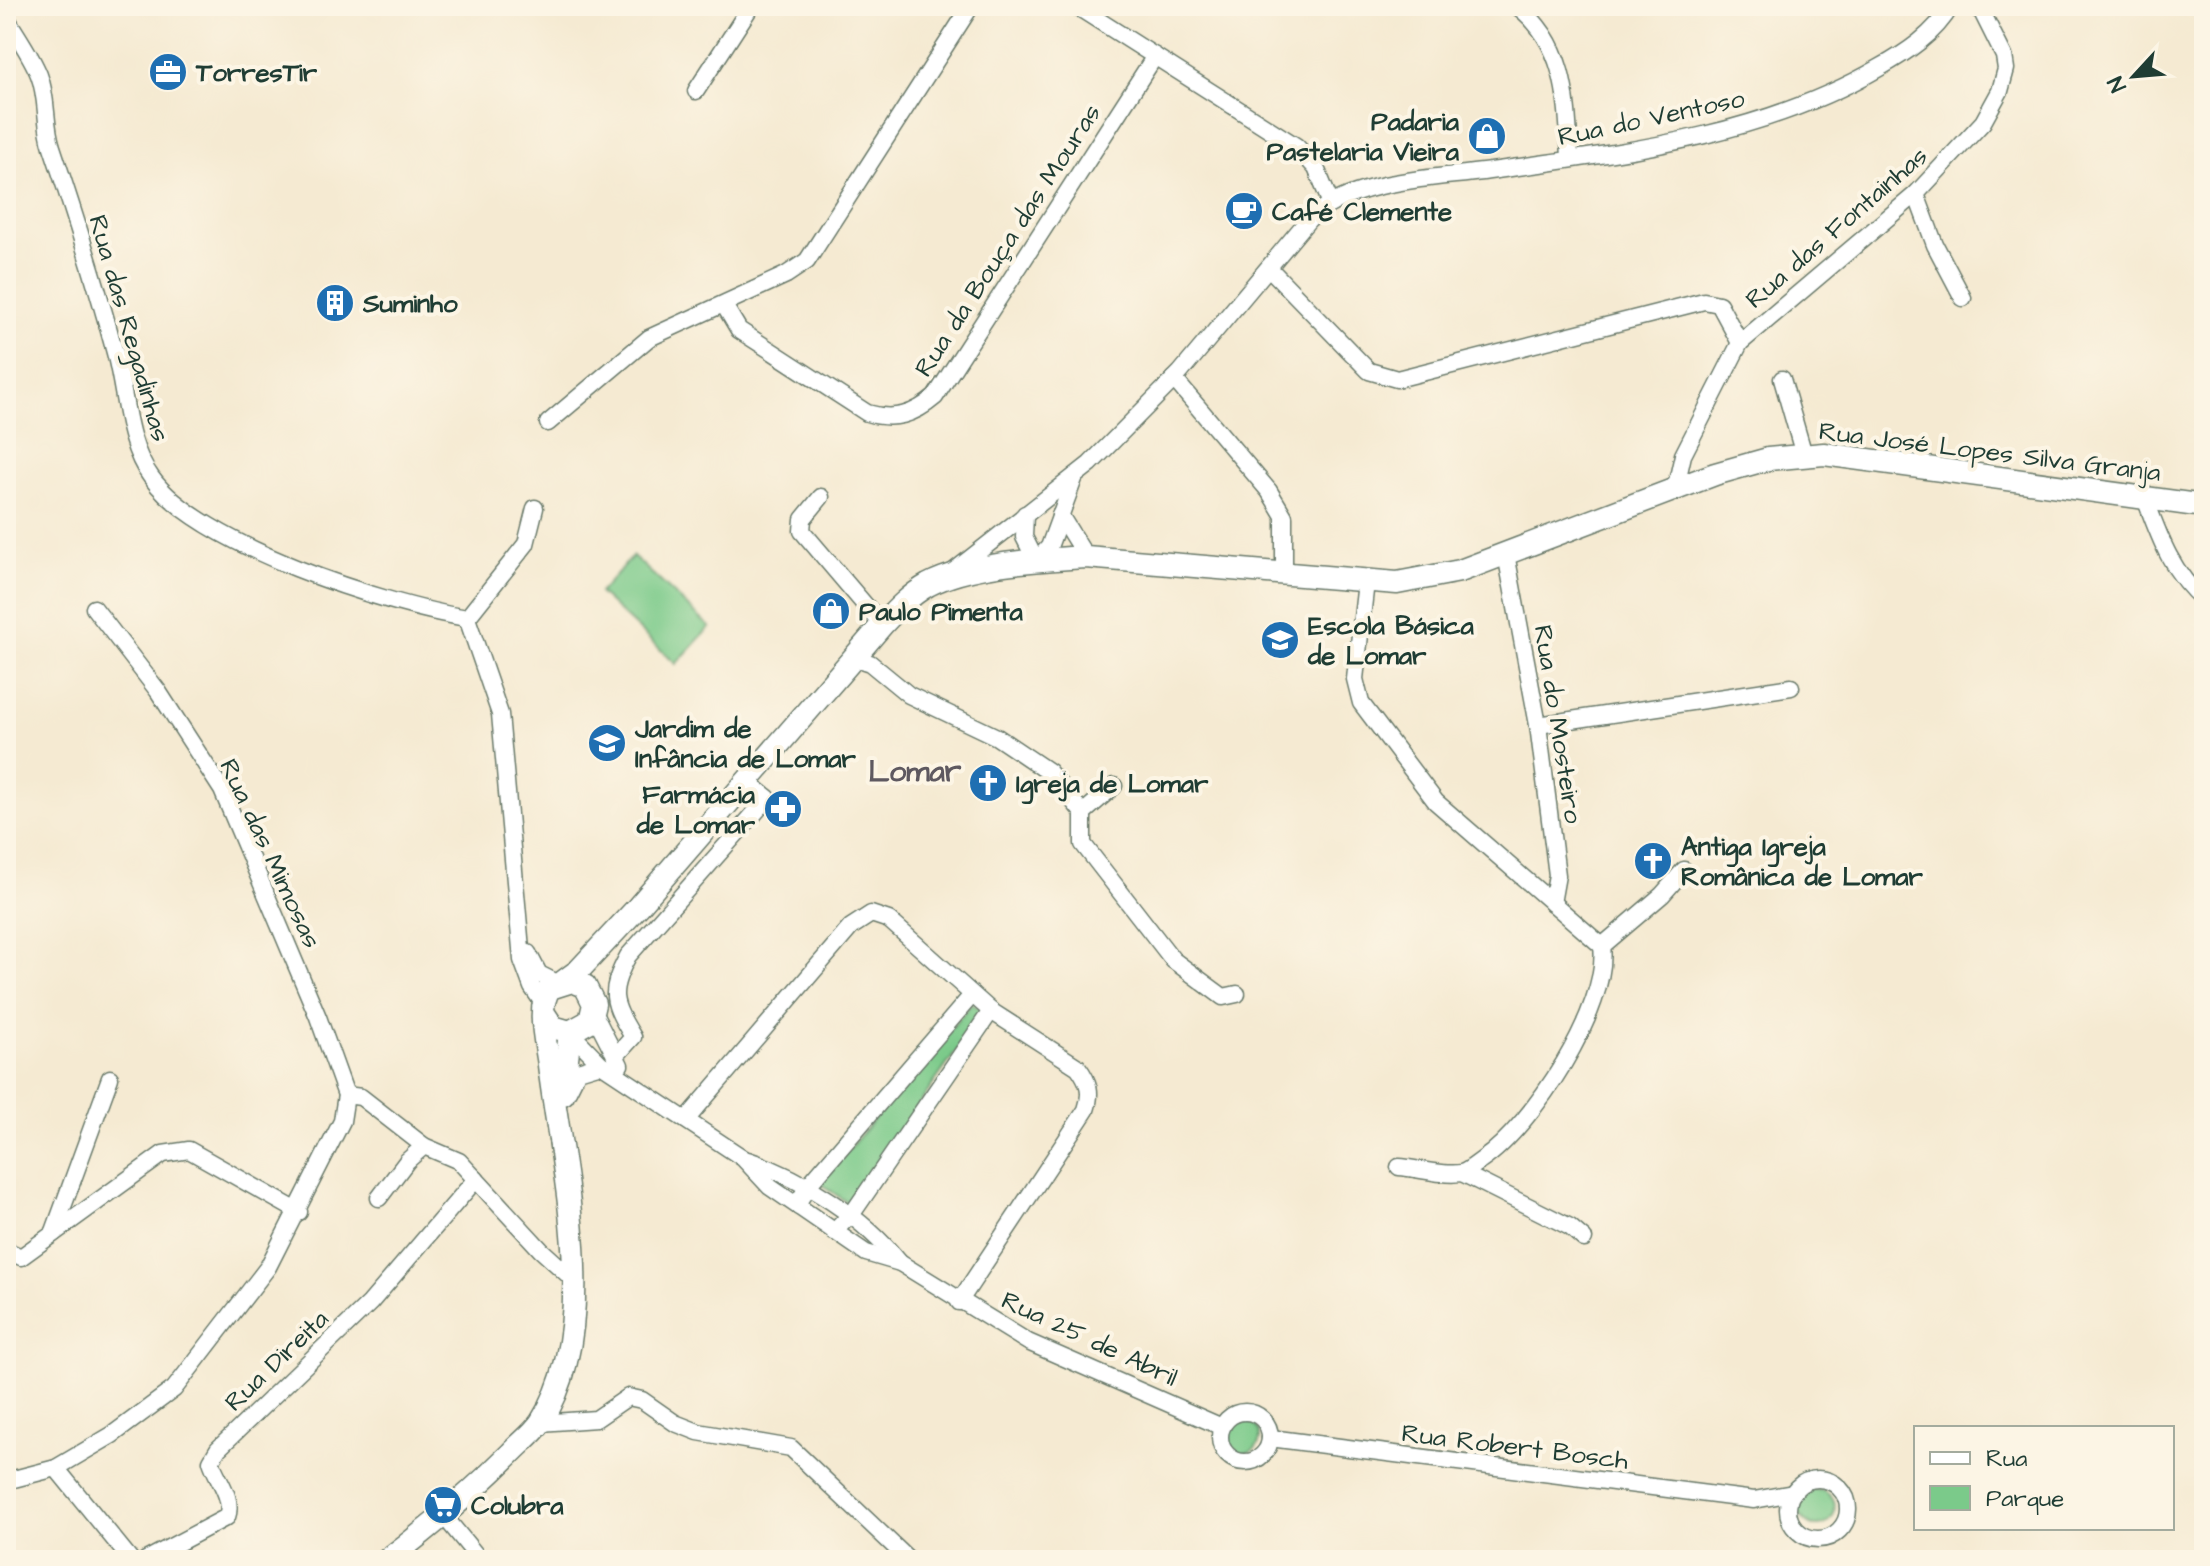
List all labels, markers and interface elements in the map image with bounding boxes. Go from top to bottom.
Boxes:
north arrow [2094,36,2174,116]
office icon: TorresTir [147,51,189,93]
place label: TorresTir [195,55,318,91]
text: N [2100,71,2134,97]
street label: Rua do Ventoso [1555,81,1748,155]
street label: Rua da Bouça das Mouras [906,97,1110,384]
place label: Padaria Pastelaria Vieira [1267,104,1460,170]
shop icon: Padaria Pastelaria Vieira [1466,115,1508,157]
street label: Rua das Fontainhas [1738,138,1936,317]
cafe icon: Café Clemente [1223,190,1265,232]
place label: Café Clemente [1272,194,1452,230]
street label: Rua das Regadinhas [78,211,179,446]
building icon: Suminho [314,282,356,324]
place label: Suminho [362,286,458,322]
street label: Rua José Lopes Silva Granja [1817,413,2163,491]
shop icon: Paulo Pimenta [810,590,852,632]
place label: Paulo Pimenta [859,594,1023,630]
place label: Escola Básica de Lomar [1307,608,1474,674]
school or university icon: Escola Básica de Lomar [1259,619,1301,661]
street label: Rua do Mosteiro [1525,622,1592,826]
place label: Jardim de Infância de Lomar [634,711,857,777]
school or university icon: Jardim de Infância de Lomar [586,722,628,764]
district label: Lomar [869,751,962,793]
street label: Rua das Mimosas [210,753,330,954]
church icon: Igreja de Lomar [967,762,1009,804]
place label: Igreja de Lomar [1016,766,1209,805]
place label: Farmácia de Lomar [636,777,756,843]
pharmacy icon: Farmácia de Lomar [762,788,804,830]
place label: Antiga Igreja Românica de Lomar [1681,829,1924,895]
church icon: Antiga Igreja Românica de Lomar [1632,840,1674,882]
street label: Rua 25 de Abril [996,1282,1184,1395]
street label: Rua Direita [217,1302,337,1420]
street label: Rua Robert Bosch [1400,1415,1630,1479]
legend [1914,1426,2174,1530]
text: Rua [1986,1442,2028,1476]
text: Parque [1986,1482,2064,1516]
supermarket icon: Colubra [422,1484,464,1526]
place label: Colubra [471,1488,564,1524]

